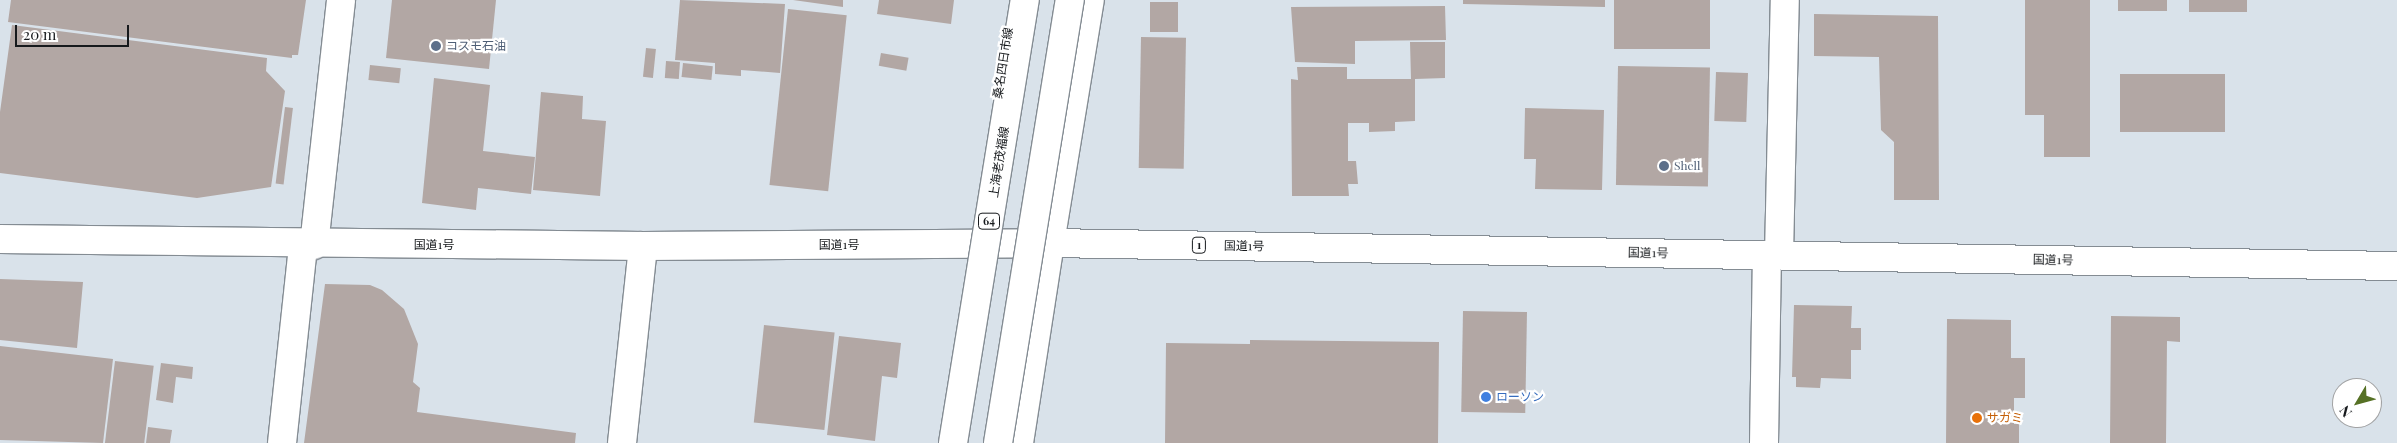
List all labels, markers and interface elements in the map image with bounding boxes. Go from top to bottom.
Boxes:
scale bar [18,15,131,47]
text: 20 m [23,24,56,44]
street label: 桑名四日市線 [990,26,1016,100]
place label: コスモ石油 [446,39,506,53]
marker: コスモ石油 [430,40,442,52]
street label: 上海老茂福線 [986,125,1012,199]
place label: Shell [1674,159,1700,173]
marker: Shell [1658,160,1670,172]
road number: 64 [978,212,1000,230]
road number: 1 [1192,236,1206,254]
street label: 国道1号 [414,238,454,252]
street label: 国道1号 [819,238,859,252]
street label: 国道1号 [1224,238,1264,254]
street label: 国道1号 [1628,245,1668,261]
street label: 国道1号 [2033,252,2073,268]
north arrow [2332,378,2382,428]
place label: ローソン [1496,390,1544,404]
marker: ローソン [1480,391,1492,403]
text: N [2335,402,2356,421]
place label: サガミ [1987,411,2023,425]
marker: サガミ [1971,412,1983,424]

